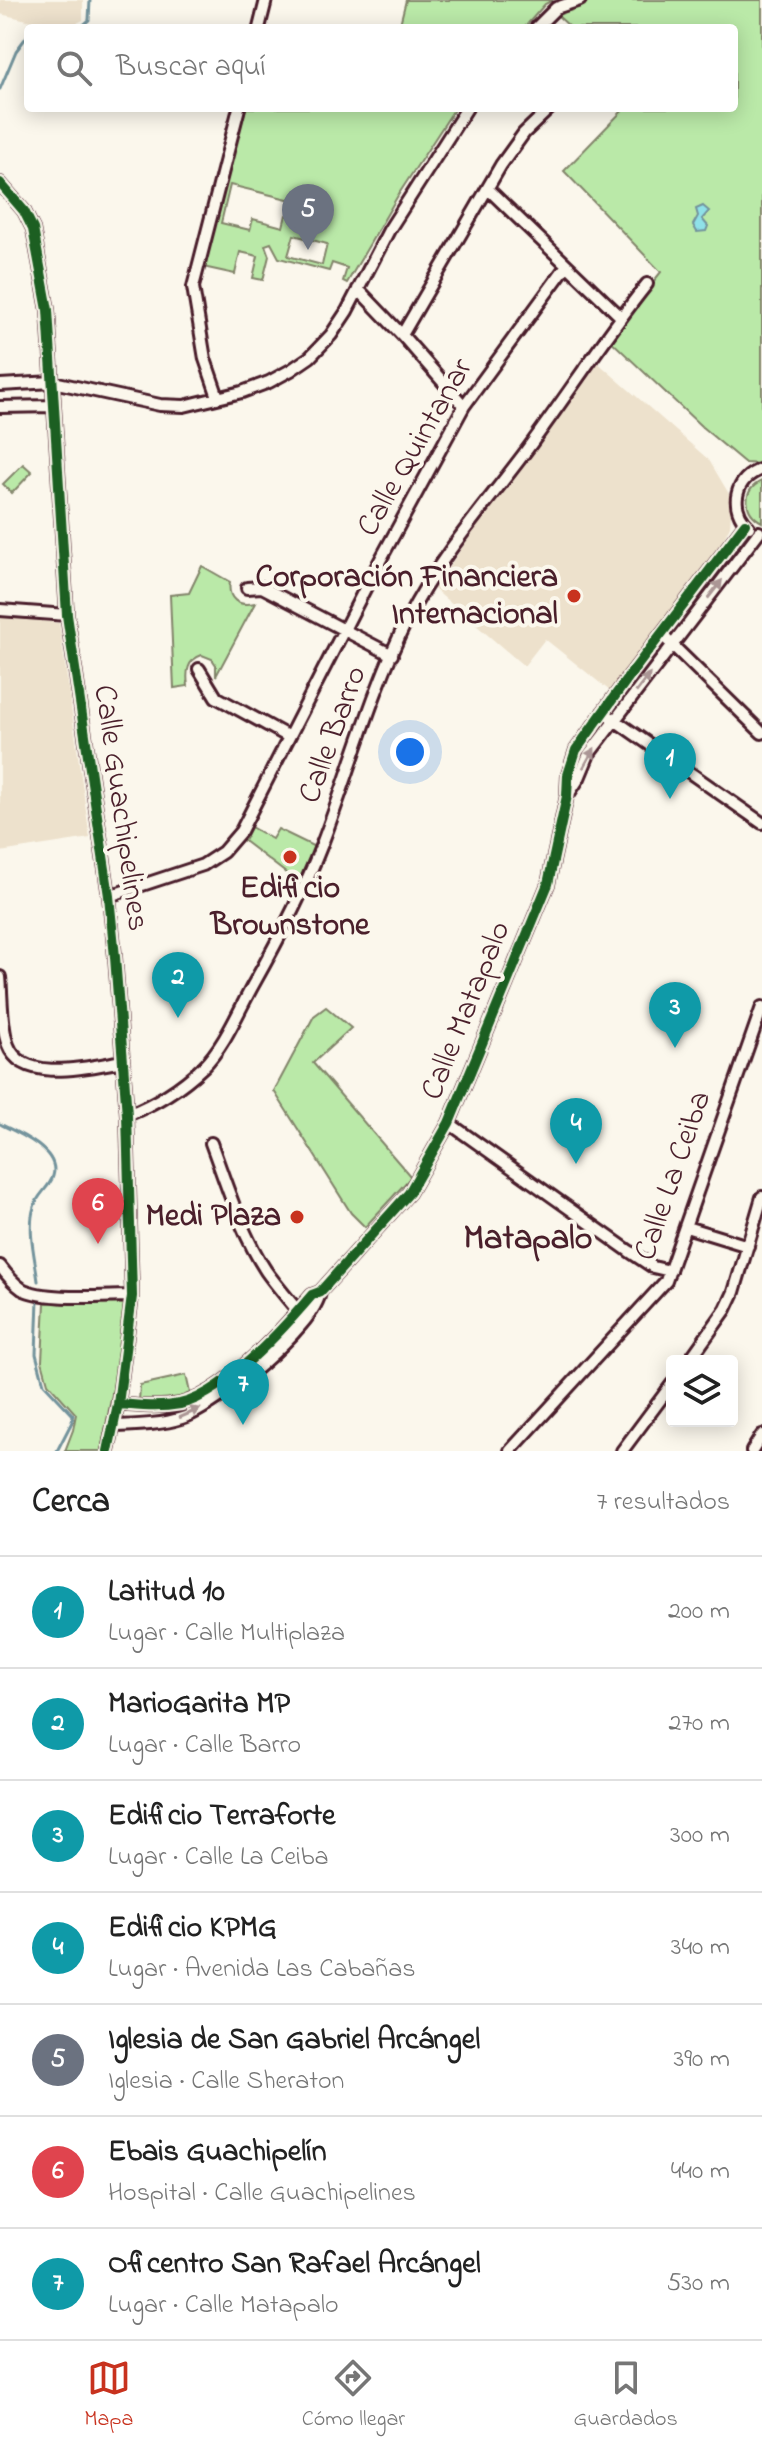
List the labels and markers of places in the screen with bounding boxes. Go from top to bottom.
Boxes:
pin: 5 [282,184,334,250]
place label: Corporación Financiera Internacional [255,555,558,639]
marker: Corporación Financiera Internacional [565,587,583,605]
pin: 1 [644,733,696,799]
marker: Edificio Brownstone [281,848,299,866]
place label: Edificio Brownstone [209,866,371,950]
pin: 2 [152,952,204,1018]
pin: 3 [649,982,701,1048]
pin: 4 [550,1098,602,1164]
pin: 6 [72,1178,124,1244]
place label: Medi Plaza [146,1194,281,1241]
marker: Medi Plaza [288,1208,306,1226]
pin: 7 [217,1359,269,1425]

